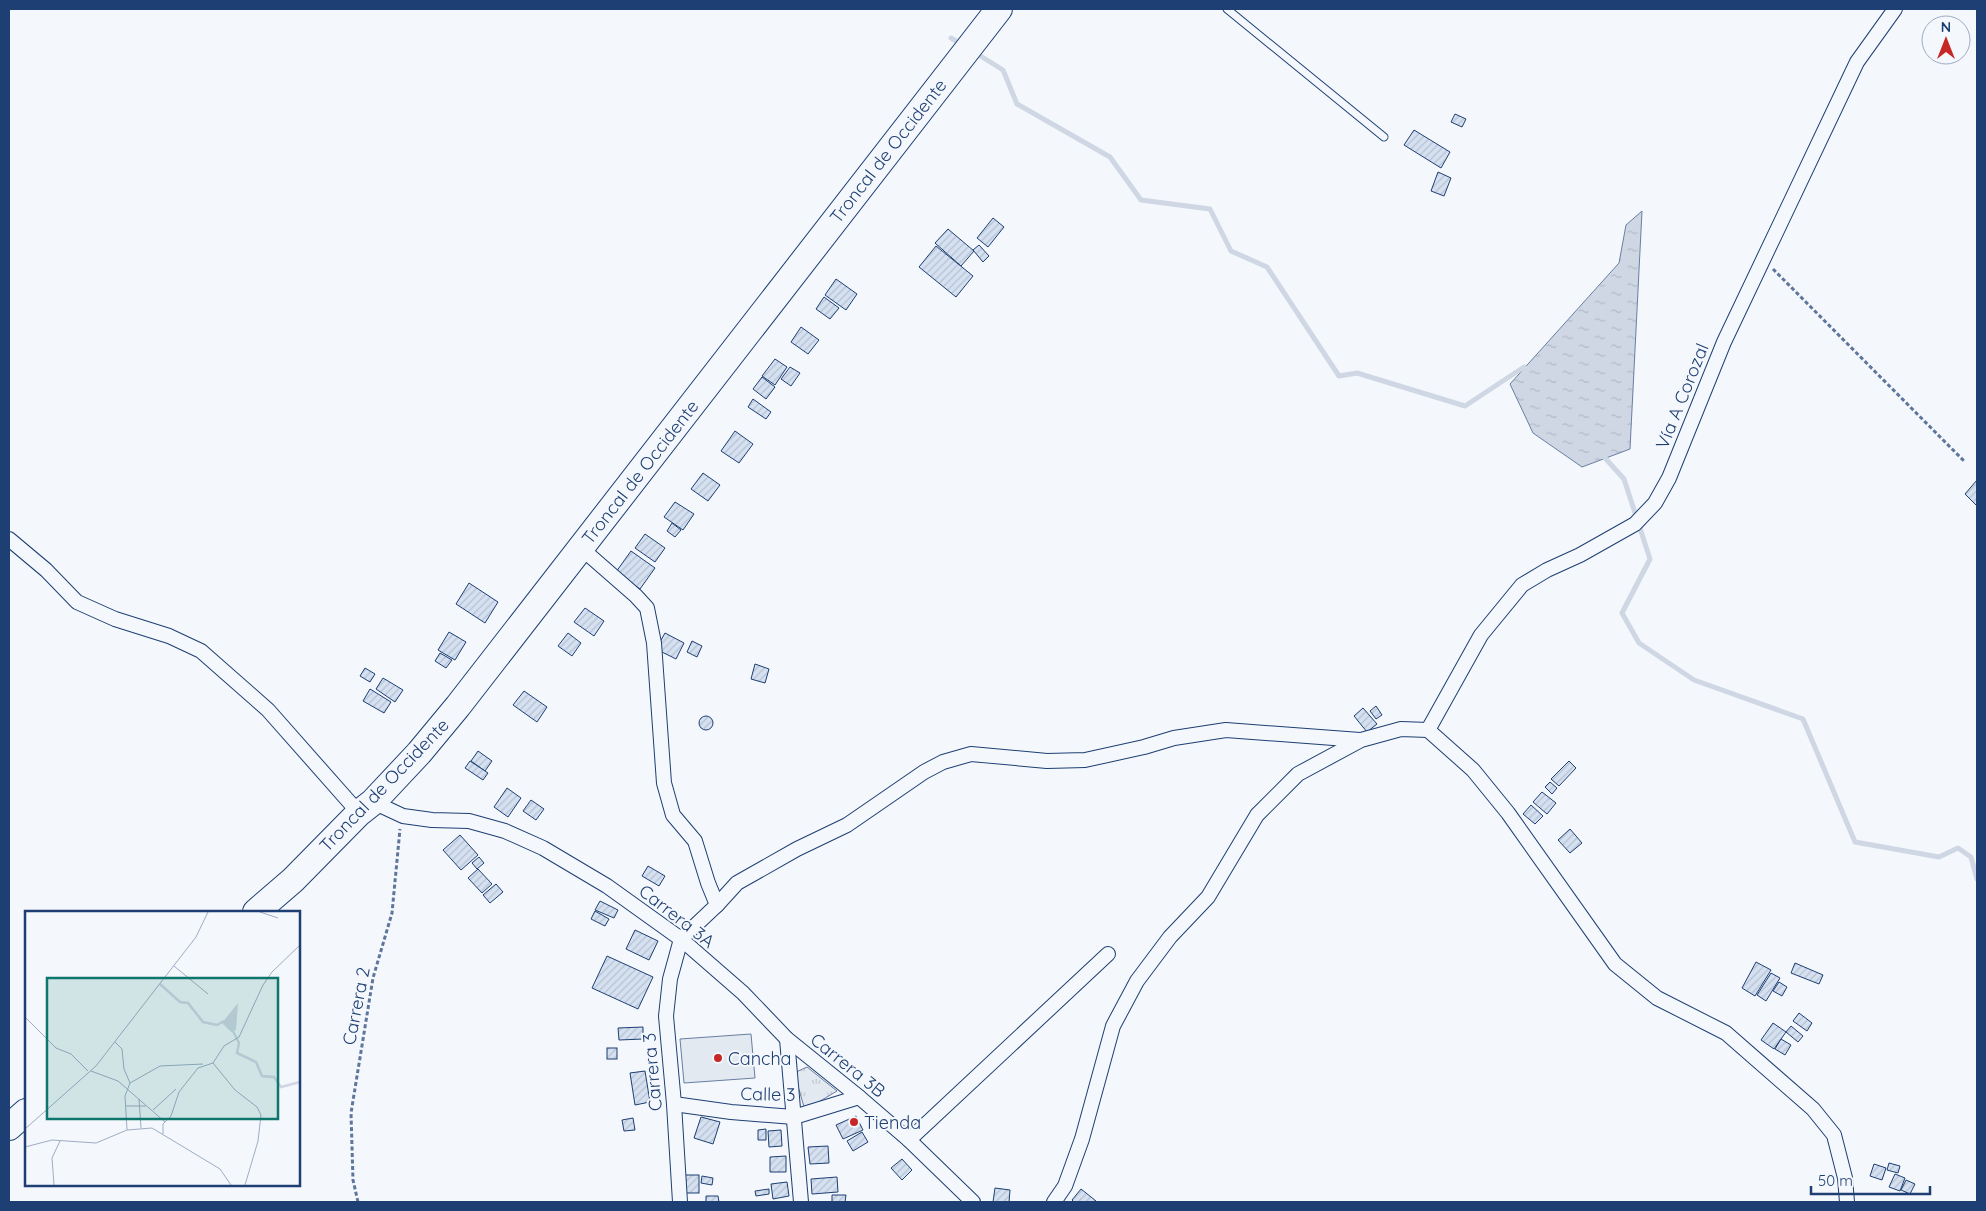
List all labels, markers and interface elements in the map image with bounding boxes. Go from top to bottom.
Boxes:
north arrow [1921,15,1971,65]
text: N [1941,18,1951,36]
street label: Troncal de Occidente [824,74,952,228]
street label: Vía A Corozal [1650,340,1714,452]
street label: Troncal de Occidente [576,395,704,549]
street label: Troncal de Occidente [314,713,454,857]
street label: Carrera 3A [634,879,720,953]
inset map [25,911,300,1186]
street label: Carrera 2 [337,965,375,1047]
street label: Carrera 3B [806,1028,890,1102]
street label: Carrera 3 [637,1032,667,1112]
place label: Cancha [728,1047,792,1070]
marker: Cancha [712,1052,724,1064]
street label: Calle 3 [740,1082,796,1106]
place label: Tienda [864,1111,921,1134]
marker: Tienda [848,1116,860,1128]
scale bar [1811,1164,1930,1196]
text: 50 m [1818,1171,1853,1190]

